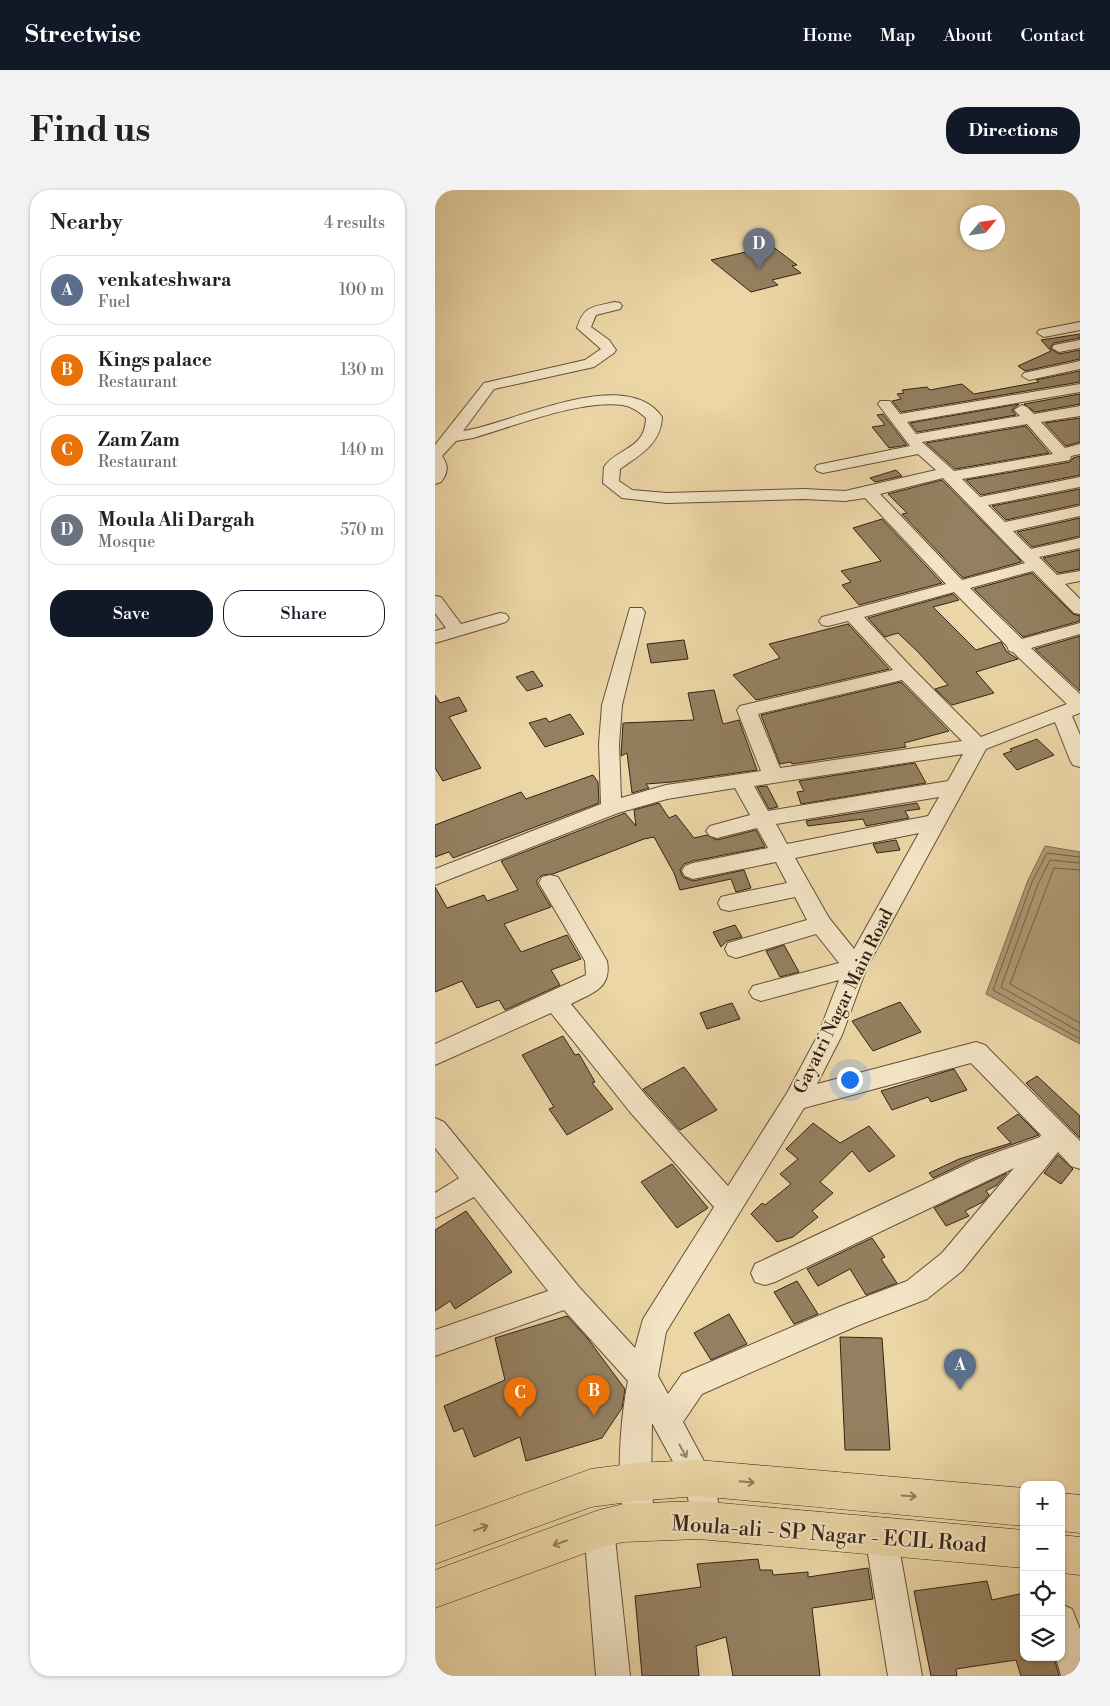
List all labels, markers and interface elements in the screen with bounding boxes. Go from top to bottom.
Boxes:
text: Streetwise [25,20,141,50]
text: Home [803,24,852,47]
text: Map [880,24,916,47]
text: About [944,24,993,47]
text: Contact [1021,24,1085,47]
button: Directions [946,107,1080,154]
text: Find us [30,109,150,152]
north arrow [960,205,1005,250]
text: Nearby [50,210,123,236]
text: 4 results [324,213,385,233]
pin: D [743,228,775,269]
text: venkateshwara [98,268,231,292]
text: A [61,280,73,300]
text: 100 m [339,280,384,300]
text: Fuel [98,292,130,312]
text: Kings palace [98,348,212,372]
text: B [61,360,73,380]
text: 130 m [340,360,384,380]
text: Restaurant [98,372,177,392]
text: Zam Zam [98,428,180,452]
text: C [61,440,73,460]
text: 140 m [340,440,384,460]
text: Restaurant [98,452,177,472]
text: Moula Ali Dargah [98,508,255,532]
text: D [61,520,73,540]
text: 570 m [340,520,384,540]
text: Mosque [98,532,155,552]
button: Save [50,590,213,637]
button: Share [223,590,385,637]
street label: Gayatri Nagar Main Road [789,904,899,1098]
your location [837,1067,863,1093]
pin: A [944,1349,976,1390]
pin: B [578,1375,610,1416]
pin: C [504,1377,536,1418]
one-way arrow [678,1443,688,1458]
one-way arrow [738,1478,754,1487]
map controls [1020,1481,1065,1661]
button: + [1020,1481,1065,1526]
one-way arrow [900,1492,916,1501]
street label: Moula-ali - SP Nagar - ECIL Road [670,1511,987,1559]
one-way arrow [473,1523,488,1532]
button: − [1020,1526,1065,1571]
one-way arrow [552,1539,568,1548]
button: locate [1020,1571,1065,1616]
button: layers [1020,1616,1065,1661]

